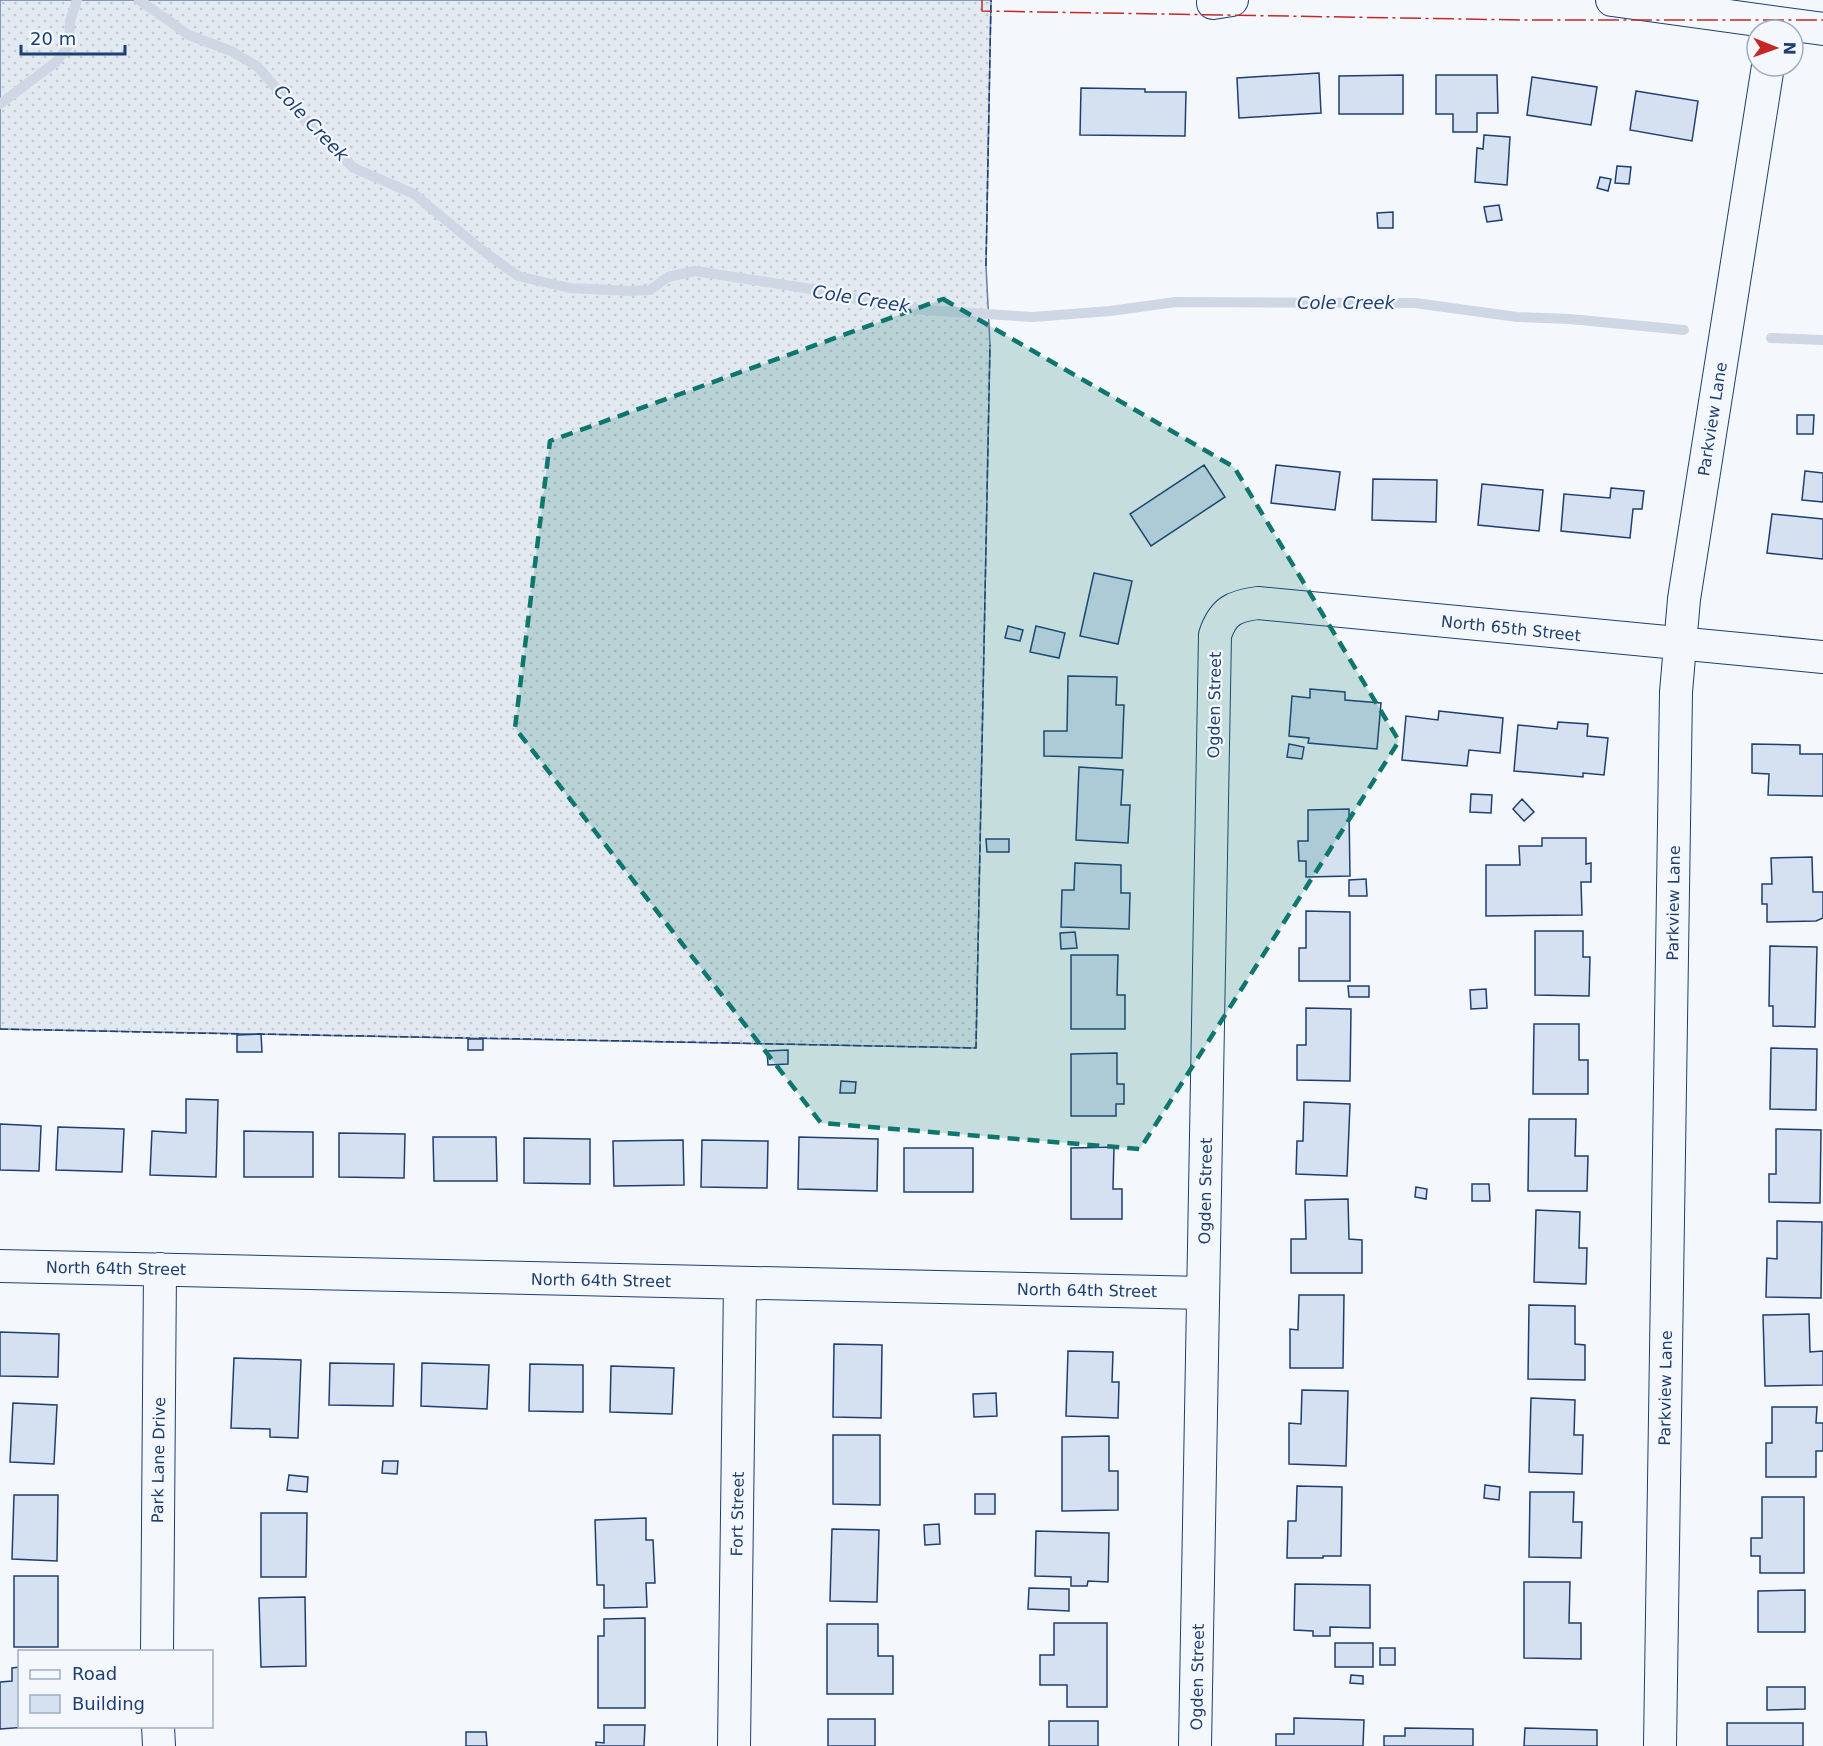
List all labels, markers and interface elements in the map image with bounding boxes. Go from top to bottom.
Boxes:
scale bar [21,18,124,56]
north arrow [1745,18,1805,78]
text: 20 m [30,28,76,49]
text: N [1780,41,1799,55]
water label: Cole Creek [270,80,354,166]
water label: Cole Creek [811,280,913,317]
water label: Cole Creek [1297,292,1397,313]
street label: Parkview Lane [1694,361,1731,477]
street label: North 65th Street [1440,612,1582,645]
street label: Ogden Street [1204,652,1225,758]
street label: Parkview Lane [1663,845,1684,961]
street label: Ogden Street [1195,1138,1216,1244]
street label: North 64th Street [46,1258,186,1279]
street label: North 64th Street [531,1270,671,1291]
street label: North 64th Street [1017,1280,1157,1301]
street label: Parkview Lane [1655,1330,1676,1446]
street label: Park Lane Drive [148,1397,169,1523]
street label: Fort Street [727,1471,748,1557]
street label: Ogden Street [1187,1624,1208,1730]
legend [18,1650,213,1728]
text: Road [72,1663,117,1684]
text: Building [72,1693,145,1714]

